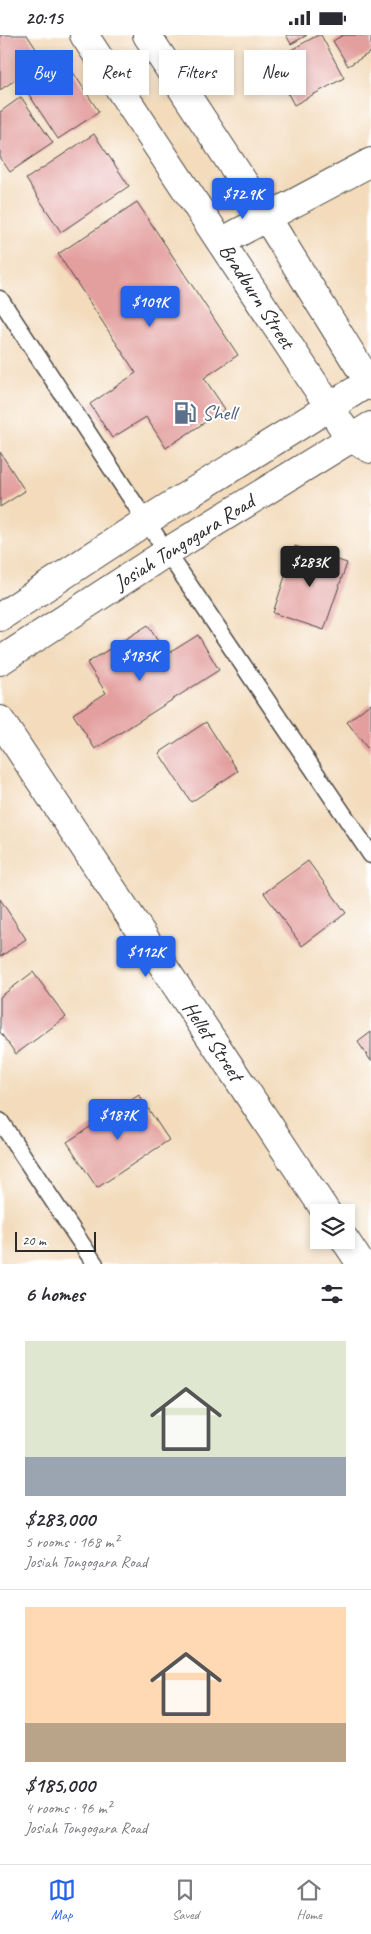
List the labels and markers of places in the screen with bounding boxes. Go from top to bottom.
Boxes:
pin: $72.9K [202,177,284,220]
pin: $109K [115,285,185,328]
fuel station icon: Shell [172,400,198,426]
place label: Shell [202,400,240,426]
pin: $283K [275,545,345,588]
pin: $185K [105,639,175,682]
pin: $112K [111,935,181,978]
pin: $187K [83,1099,153,1141]

